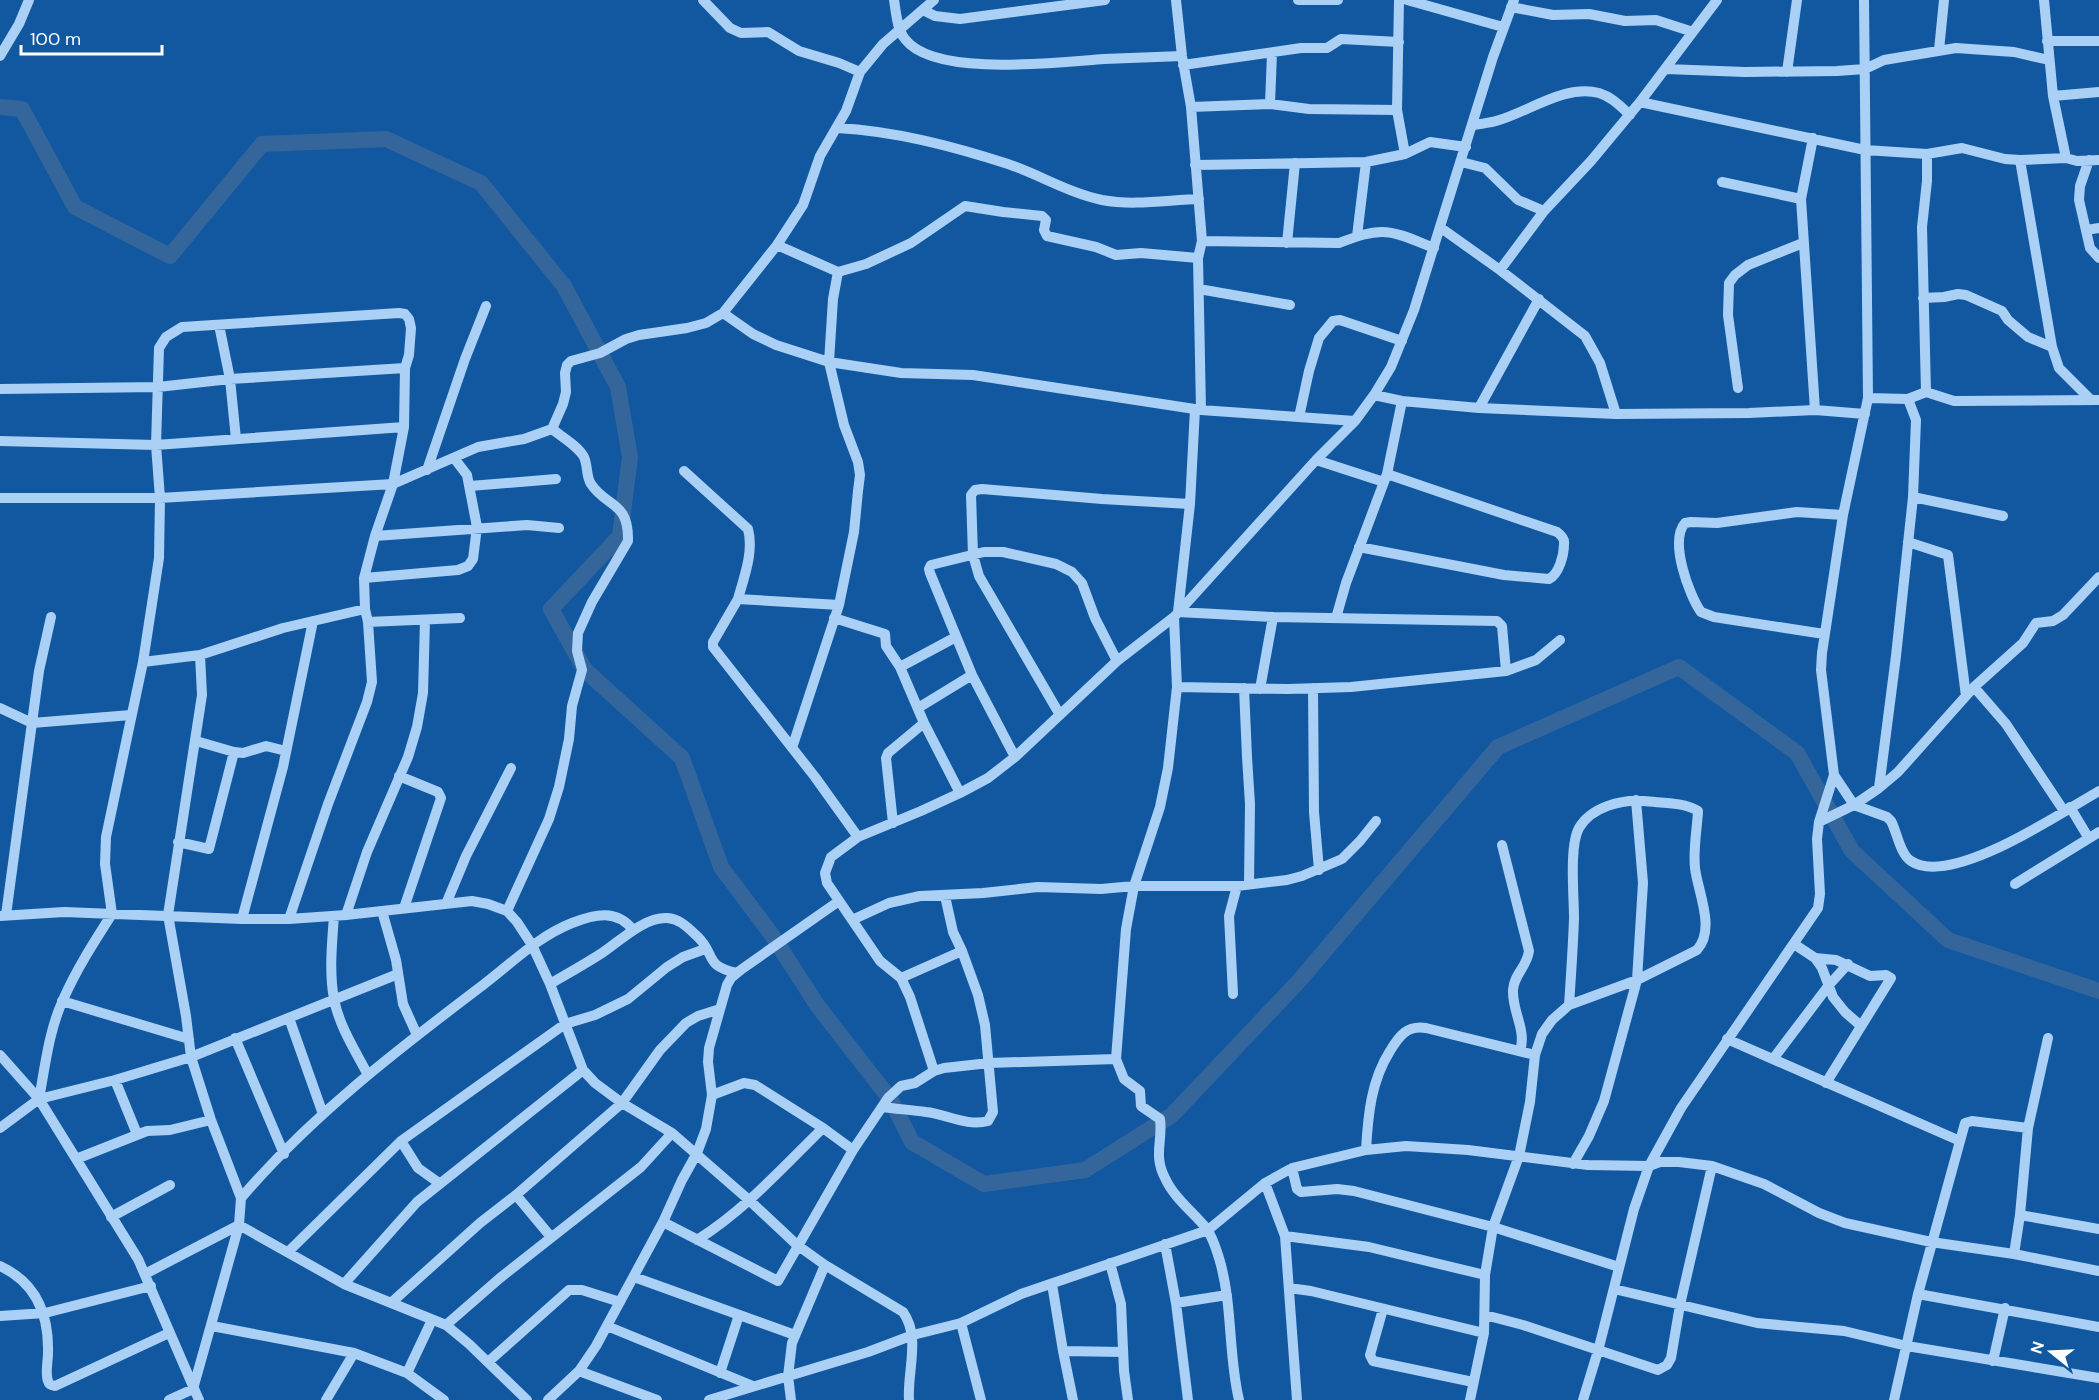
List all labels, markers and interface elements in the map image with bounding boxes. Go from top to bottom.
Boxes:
scale bar [21,18,162,56]
text: 100 m [30,27,81,51]
north arrow [2021,1322,2081,1382]
text: N [2025,1339,2049,1356]

